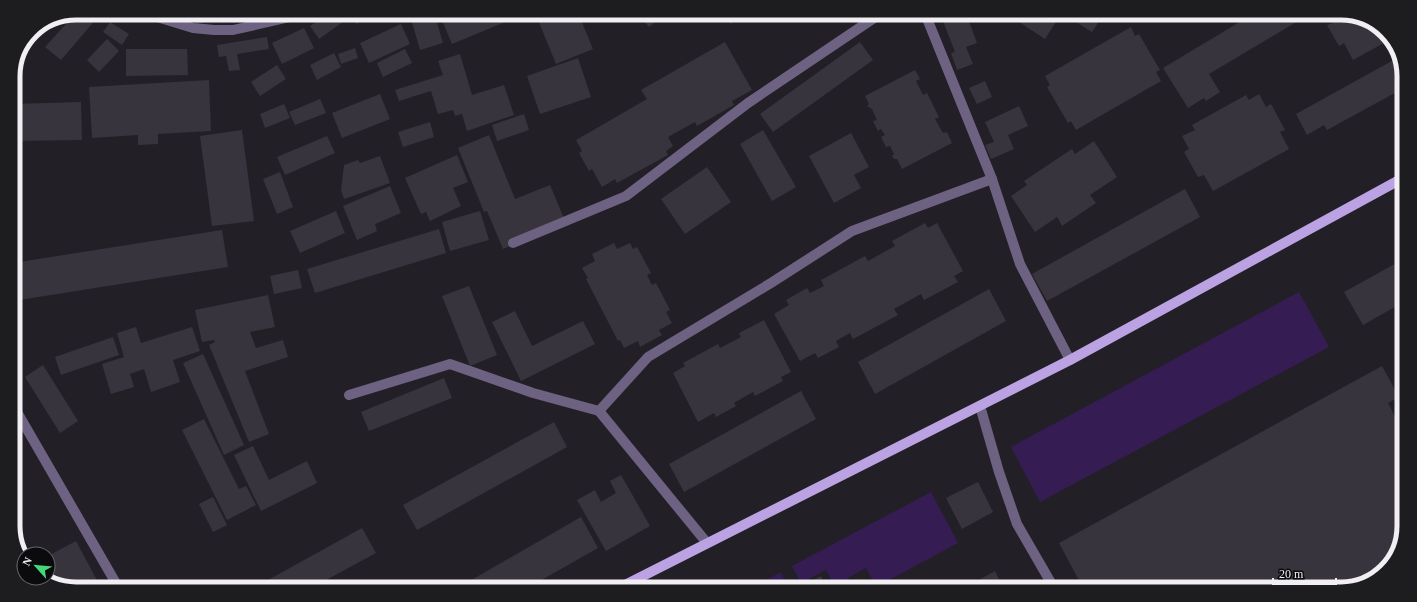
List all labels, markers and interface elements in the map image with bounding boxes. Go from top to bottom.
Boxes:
north arrow [16,546,56,586]
text: N [20,555,34,568]
scale bar [1273,560,1336,586]
text: 20 m [1279,567,1304,581]

